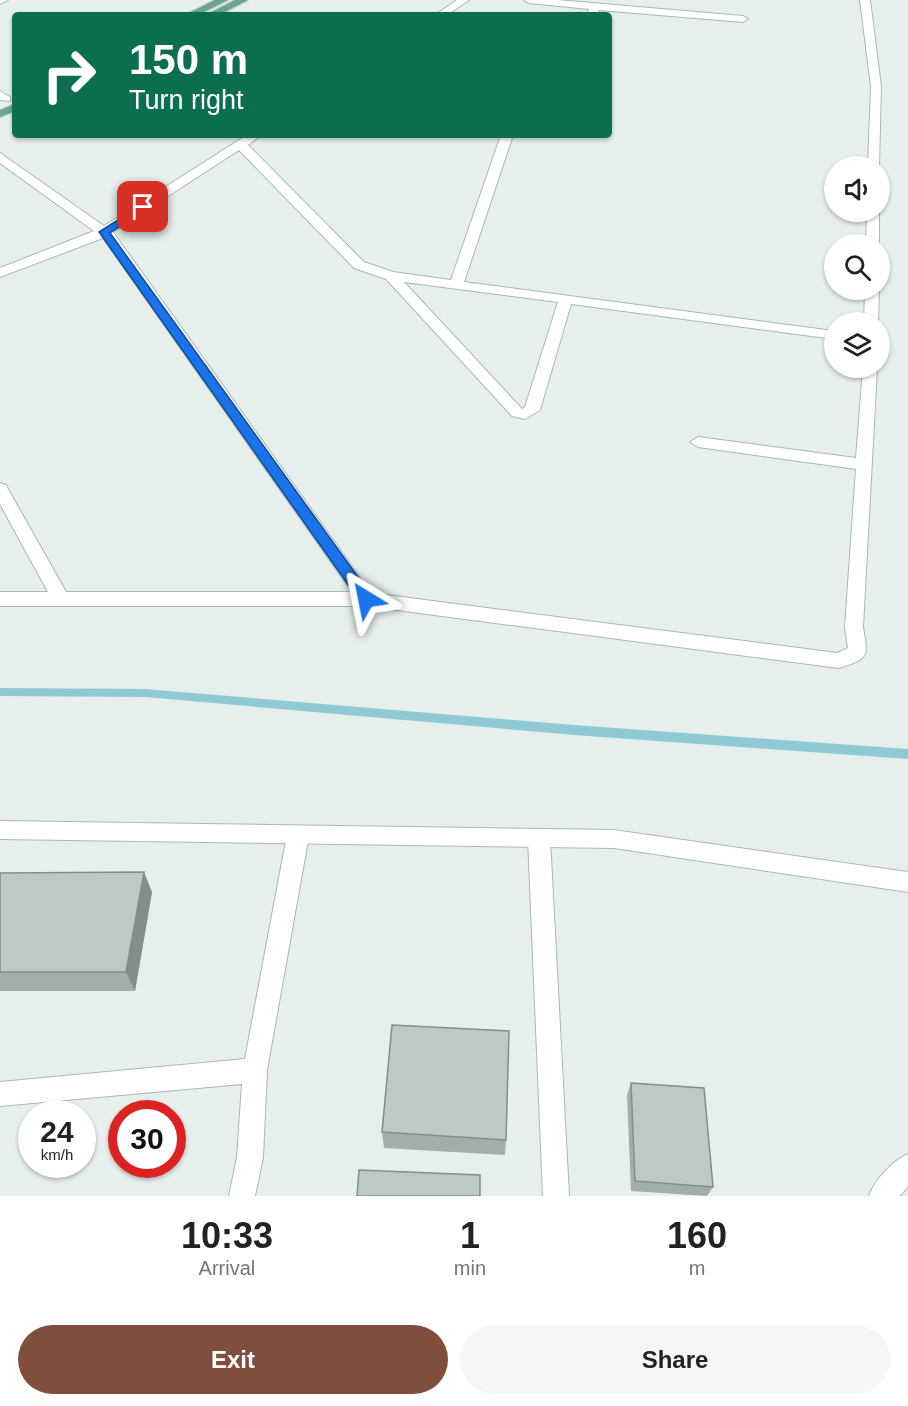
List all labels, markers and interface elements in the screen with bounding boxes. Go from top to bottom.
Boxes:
icon: right [30,36,108,114]
text: 150 m [129,36,248,83]
text: Turn right [129,85,244,115]
map controls [824,156,890,378]
button: sound [824,156,890,222]
pin [117,181,168,232]
icon: arrive [126,190,159,223]
button: search [824,234,890,300]
button: layers [824,312,890,378]
position arrow [334,567,398,631]
speed limit sign: 30 [108,1100,186,1178]
text: 24 [40,1115,74,1148]
text: km/h [41,1146,73,1163]
text: 10:33 [181,1215,273,1256]
text: 1 [460,1215,480,1256]
text: 160 [667,1215,727,1256]
text: Arrival [199,1257,255,1279]
text: min [454,1257,486,1279]
text: m [689,1257,705,1279]
button: Exit [18,1325,448,1394]
button: Share [460,1325,890,1394]

